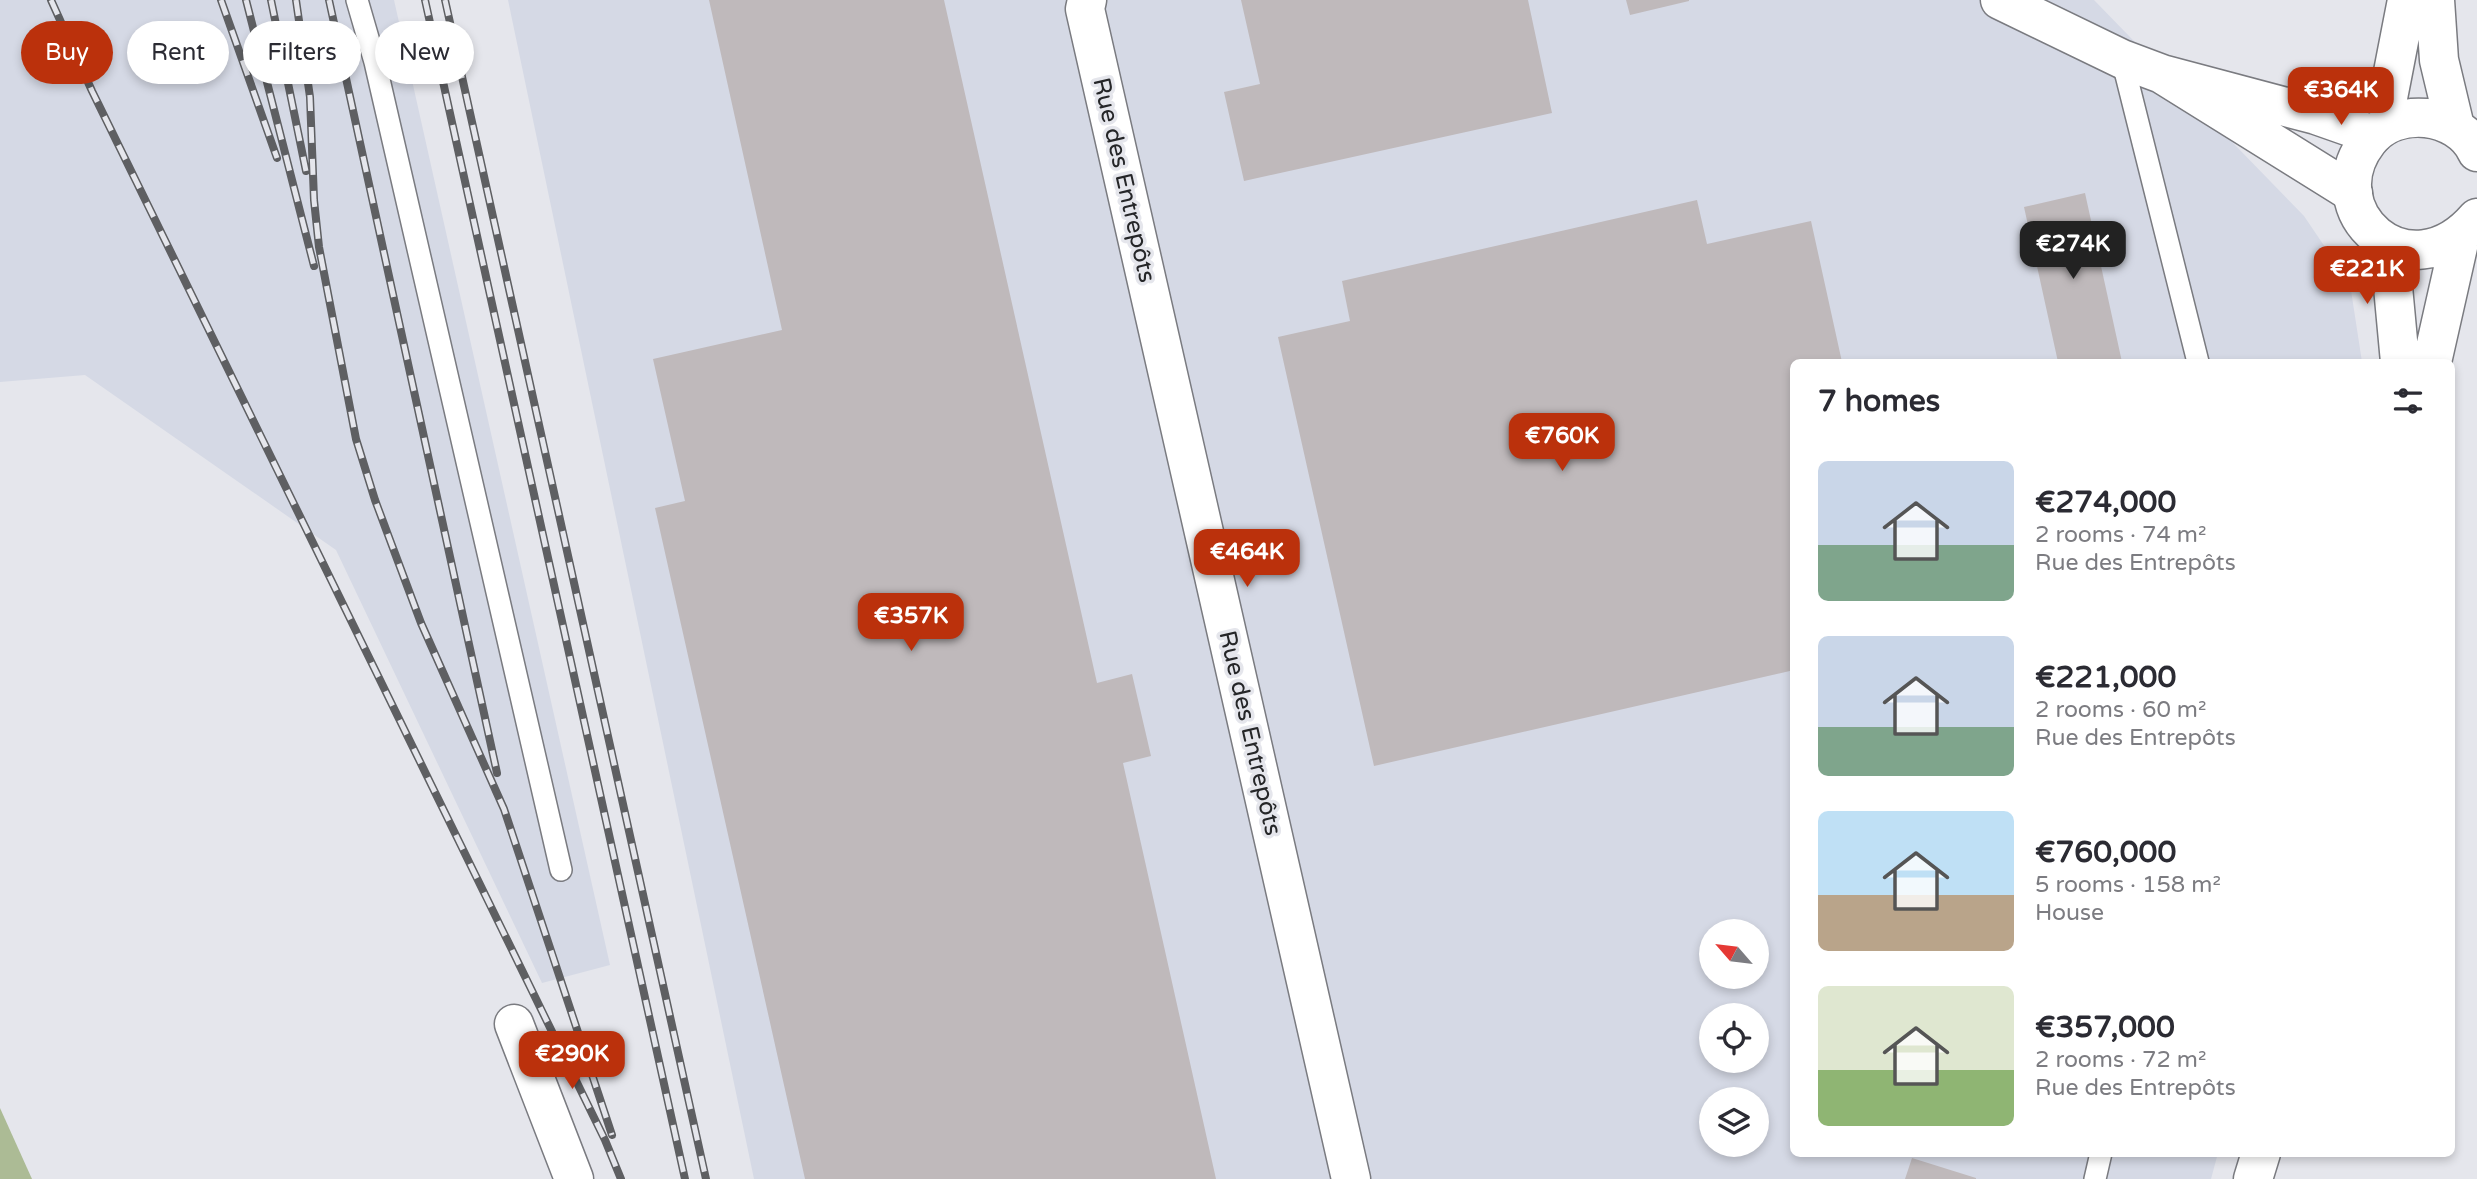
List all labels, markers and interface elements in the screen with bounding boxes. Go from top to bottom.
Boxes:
chip: Buy [21,21,113,84]
chip: Rent [127,21,229,84]
chip: Filters [243,21,361,84]
chip: New [375,21,474,84]
pin: €364K [2292,68,2390,127]
street label: Rue des Entrepôts [1086,75,1162,285]
text: €364K [2304,76,2378,104]
pin: €274K [2024,222,2122,281]
text: €274K [2036,230,2110,258]
pin: €221K [2318,246,2416,306]
text: €221K [2330,255,2404,283]
icon: filters [2389,382,2427,420]
text: 7 homes [1818,383,1940,420]
pin: €760K [1513,414,1611,473]
text: €760K [1525,422,1599,450]
text: €274,000 [2035,484,2176,521]
icon: home [1874,489,1958,573]
text: 2 rooms · 74 m² [2035,521,2206,549]
pin: €464K [1198,530,1296,589]
text: €464K [1210,538,1284,566]
text: Rue des Entrepôts [2035,549,2236,577]
pin: €357K [862,594,960,653]
text: €357K [874,602,948,630]
street label: Rue des Entrepôts [1212,628,1288,838]
text: €221,000 [2035,659,2176,696]
icon: home [1874,664,1958,748]
text: 2 rooms · 60 m² [2035,696,2206,724]
text: Rue des Entrepôts [2035,724,2236,752]
text: €760,000 [2035,834,2176,871]
icon: home [1874,839,1958,923]
text: 5 rooms · 158 m² [2035,871,2221,899]
text: House [2035,899,2104,927]
north arrow [1699,919,1769,989]
map controls [1699,919,1769,1157]
button: locate [1699,1003,1769,1073]
text: €357,000 [2035,1009,2175,1046]
icon: home [1874,1014,1958,1098]
pin: €290K [523,1032,621,1091]
text: €290K [535,1040,609,1068]
text: 2 rooms · 72 m² [2035,1046,2206,1074]
text: Rue des Entrepôts [2035,1074,2236,1102]
button: layers [1699,1087,1769,1157]

